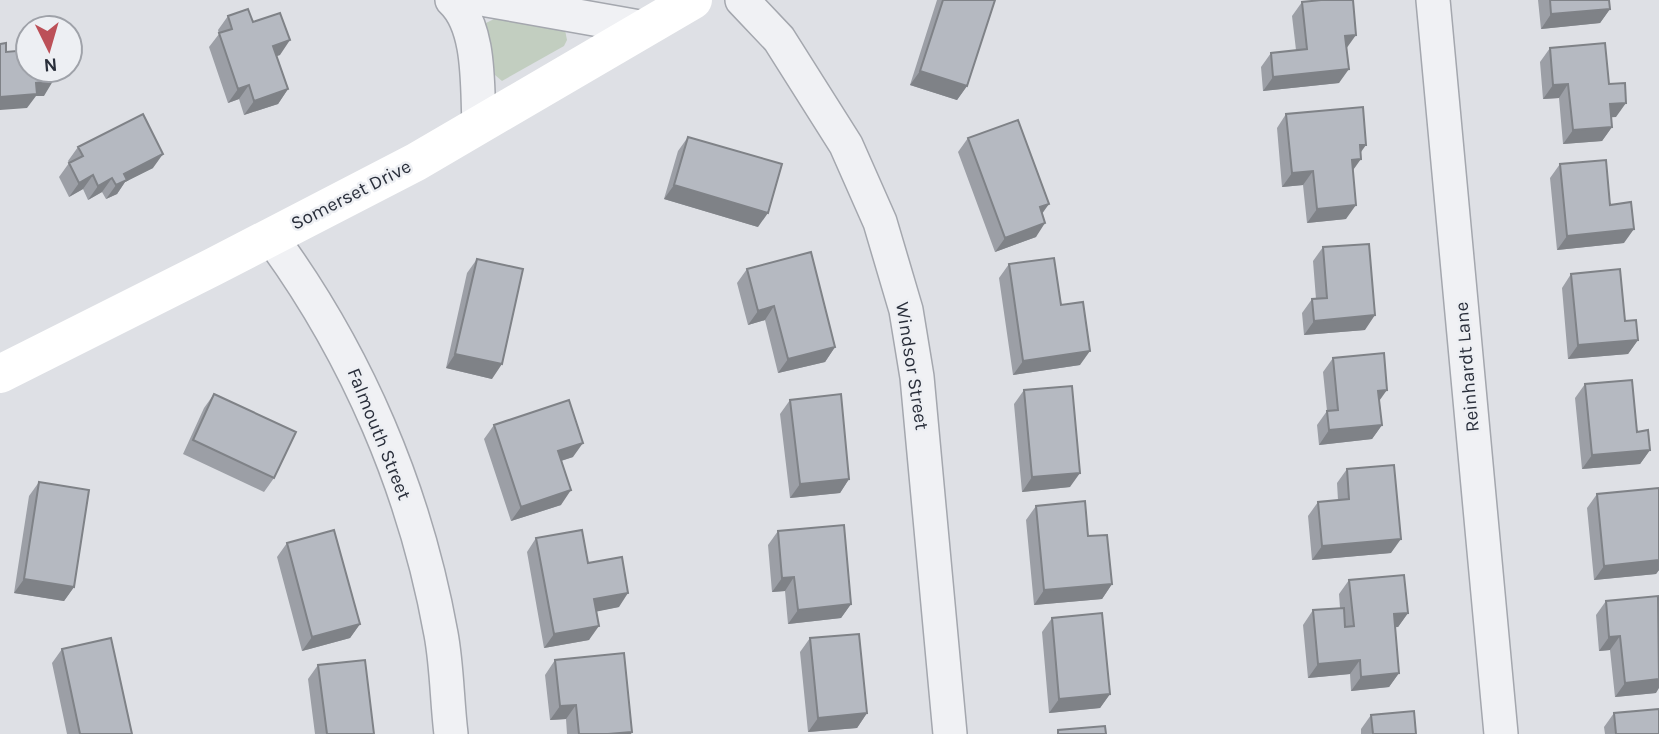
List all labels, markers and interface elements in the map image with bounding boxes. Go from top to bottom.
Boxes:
north arrow [14,14,84,84]
text: N [43,53,58,76]
street label: Somerset Drive [287,155,415,235]
street label: Windsor Street [891,300,933,432]
street label: Reinhardt Lane [1450,301,1484,433]
street label: Falmouth Street [343,365,415,503]

